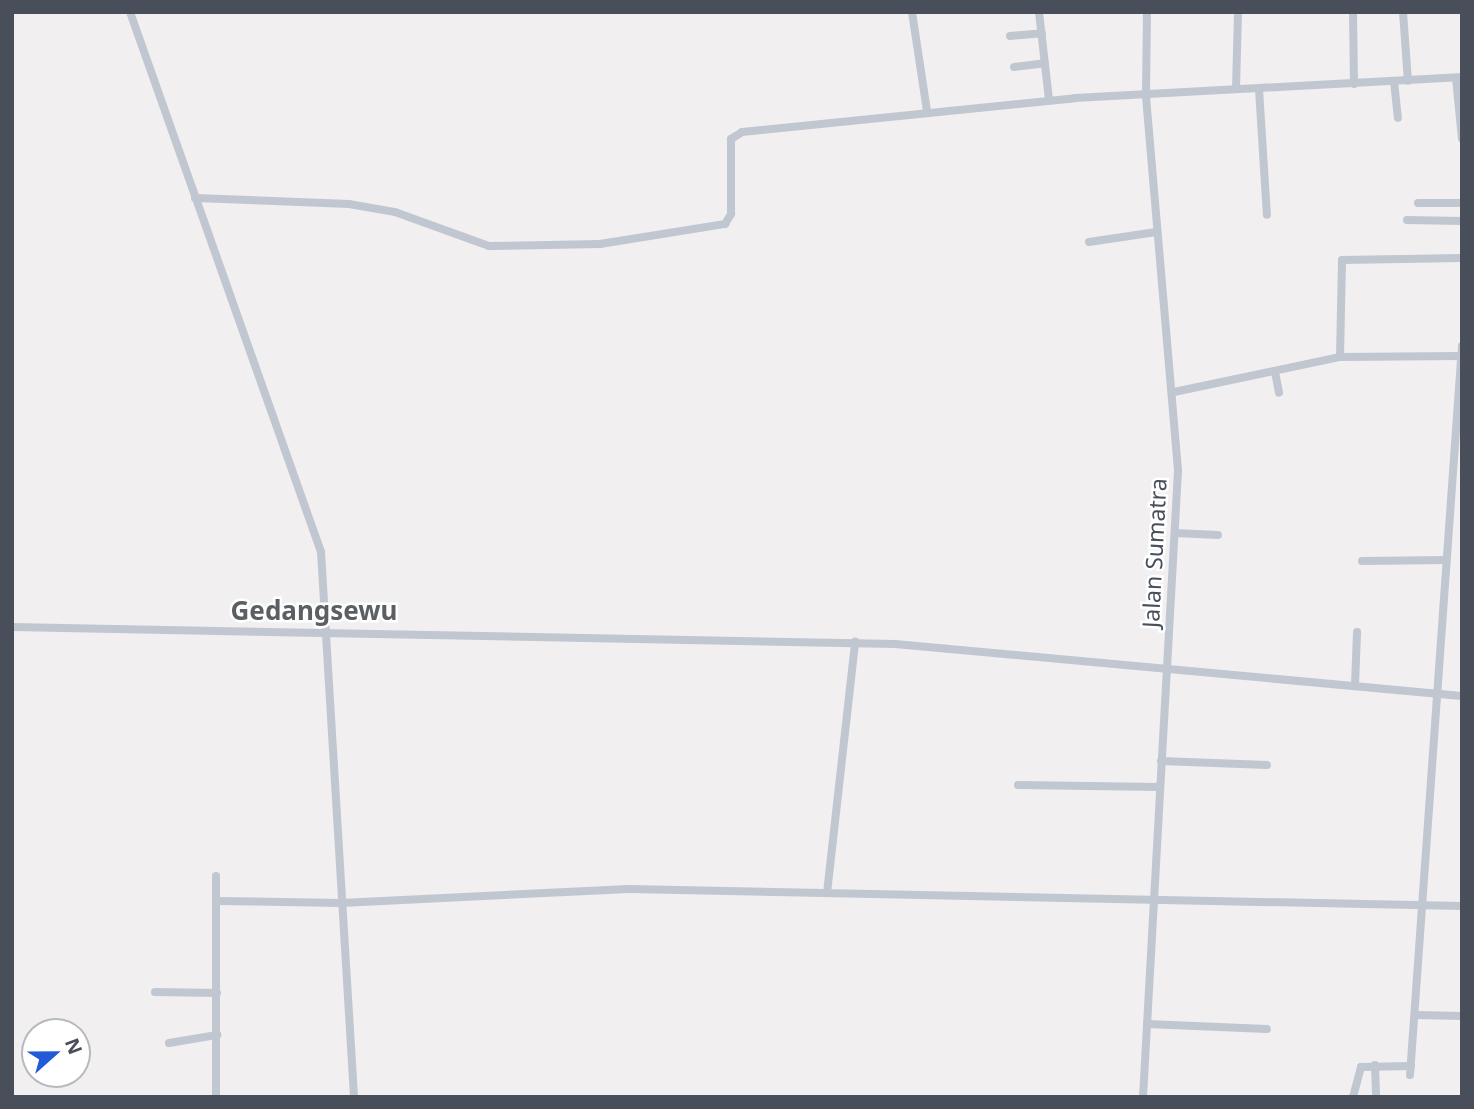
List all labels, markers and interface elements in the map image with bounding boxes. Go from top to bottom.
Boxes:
street label: Jalan Sumatra [1136,478,1172,628]
district label: Gedangsewu [231,595,397,627]
north arrow [21,1018,91,1088]
text: N [59,1034,89,1058]

